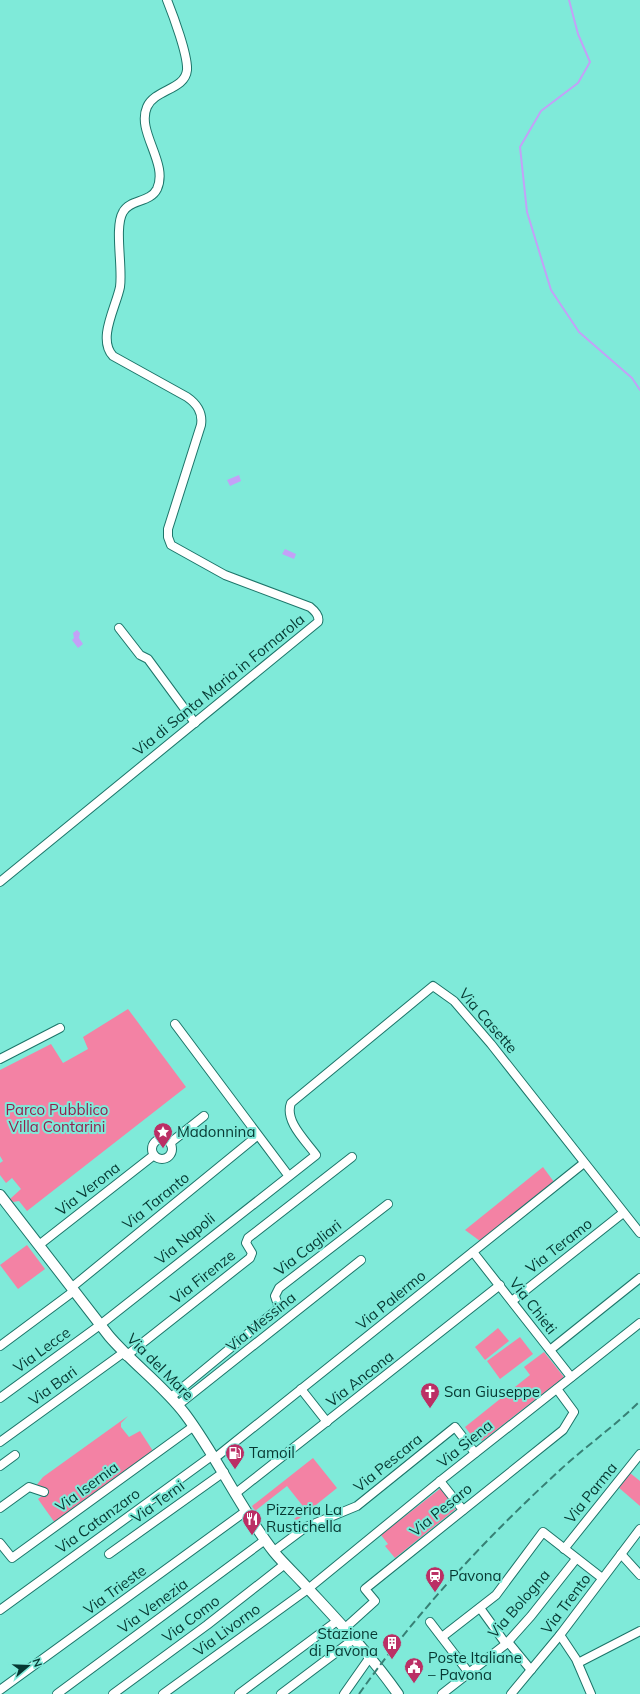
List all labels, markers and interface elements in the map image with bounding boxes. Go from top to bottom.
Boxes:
street label: Via di Santa Maria in Fornarola [129,609,308,760]
street label: Via Casette [455,984,522,1057]
park label: Parco Pubblico Villa Contarini [6,1100,108,1136]
place icon: Madonnina [152,1121,174,1149]
place label: Madonnina [177,1122,255,1141]
street label: Via Verona [52,1158,124,1220]
street label: Via Taranto [118,1168,193,1233]
street label: Via Napoli [151,1209,219,1269]
street label: Via Teramo [522,1214,596,1277]
street label: Via Cagliari [270,1215,345,1280]
street label: Via Firenze [166,1245,239,1308]
street label: Via Palermo [352,1266,429,1334]
street label: Via Chieti [505,1274,561,1338]
street label: Via Messina [222,1288,299,1355]
street label: Via Lecce [9,1323,74,1377]
street label: Via del Mare [123,1329,198,1404]
street label: Via Ancona [322,1346,397,1411]
street label: Via Bari [25,1362,81,1409]
church icon: San Giuseppe [419,1381,441,1409]
place label: San Giuseppe [444,1382,540,1401]
street label: Via Siena [433,1416,496,1472]
street label: Via Pescara [350,1429,426,1496]
fuel station icon: Tamoil [224,1442,246,1470]
place label: Tamoil [249,1443,295,1462]
street label: Via Isernia [51,1457,122,1516]
street label: Via Parma [560,1458,621,1527]
street label: Via Terni [128,1476,188,1527]
street label: Via Pesaro [406,1479,476,1541]
street label: Via Catanzaro [52,1484,144,1558]
place label: Pizzeria La Rustichella [266,1500,342,1536]
restaurant icon: Pizzeria La Rustichella [241,1508,263,1536]
street label: Via Trieste [80,1561,150,1619]
station icon: Pavona [424,1565,446,1593]
street label: Via Bologna [484,1565,554,1642]
place label: Pavona [449,1566,502,1585]
street label: Via Trento [537,1570,595,1638]
street label: Via Venezia [114,1574,191,1637]
street label: Via Como [158,1591,223,1646]
street label: Via Livorno [190,1599,264,1660]
place label: Stazione di Pavona [309,1624,378,1660]
building icon: Stazione di Pavona [381,1632,403,1660]
north arrow [8,1646,48,1686]
place label: Poste Italiane – Pavona [428,1648,522,1684]
public building icon: Poste Italiane – Pavona [403,1656,425,1684]
text: N [29,1657,45,1669]

